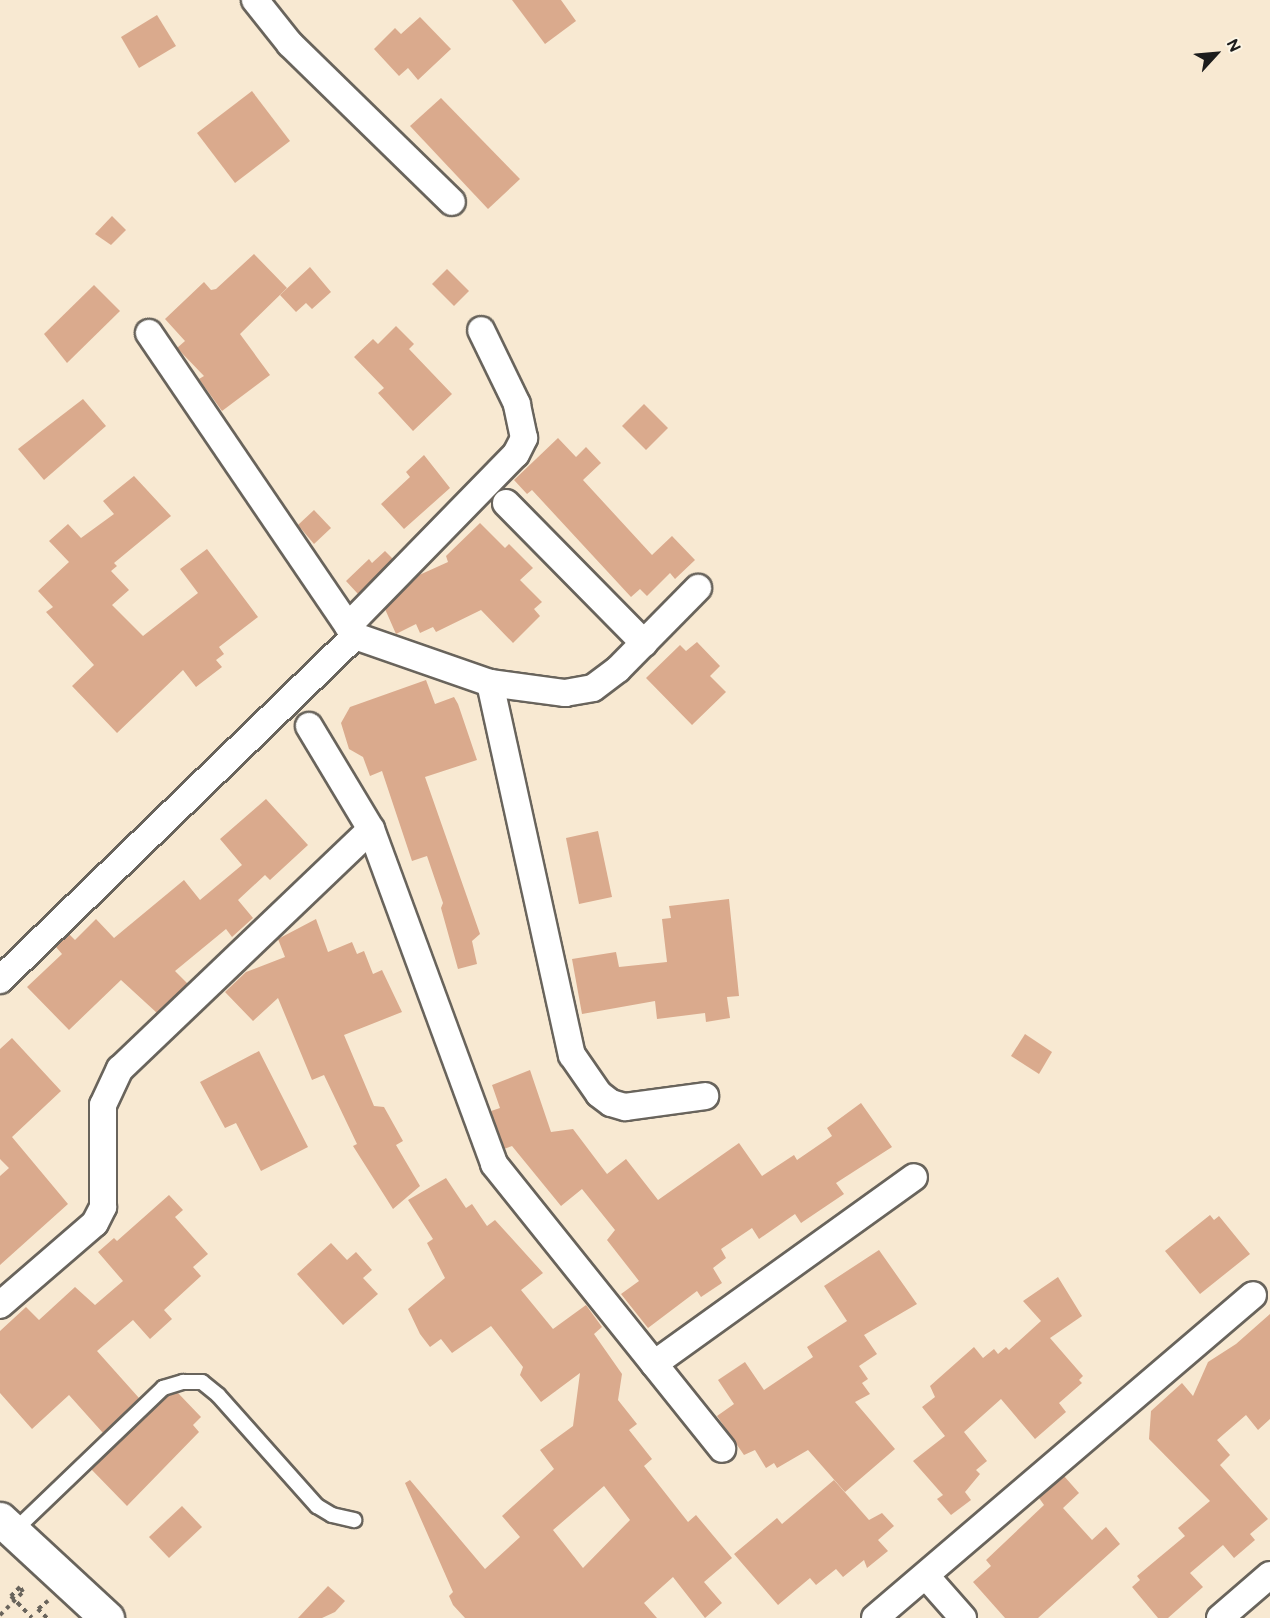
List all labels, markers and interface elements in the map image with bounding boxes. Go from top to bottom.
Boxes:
north arrow [1186,24,1246,84]
text: N [1221,36,1244,55]

